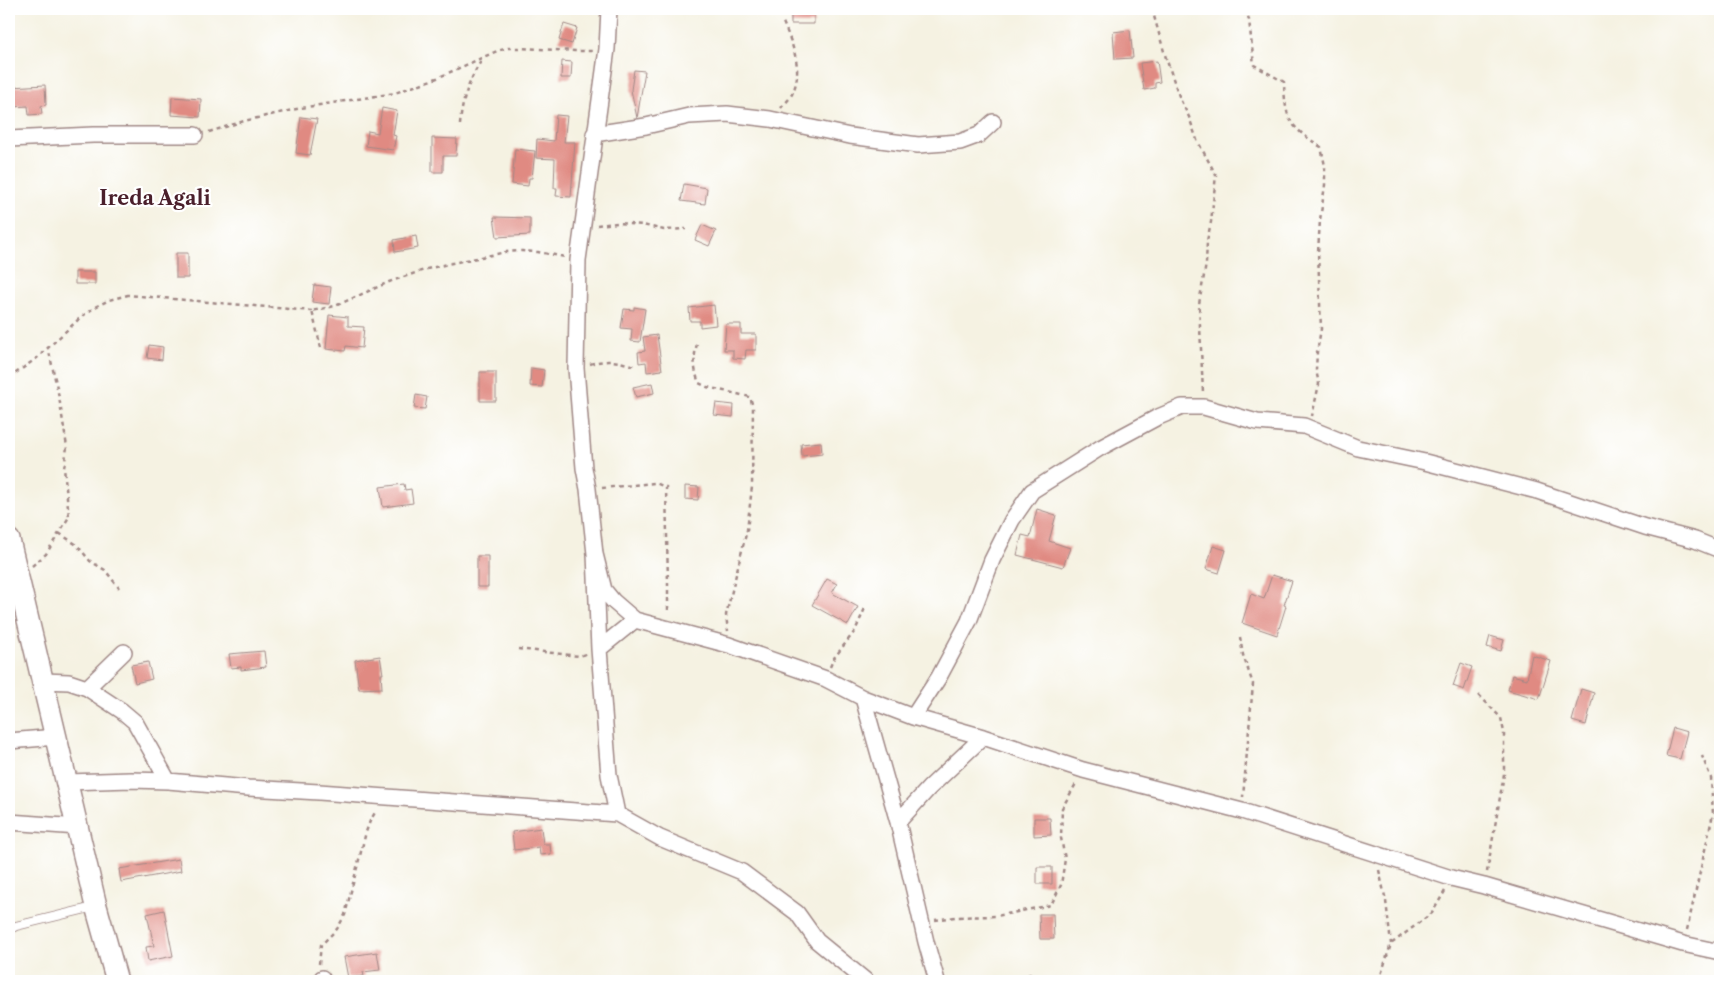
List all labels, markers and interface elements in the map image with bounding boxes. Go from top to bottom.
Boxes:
district label: Ireda Agali [99,186,211,210]

